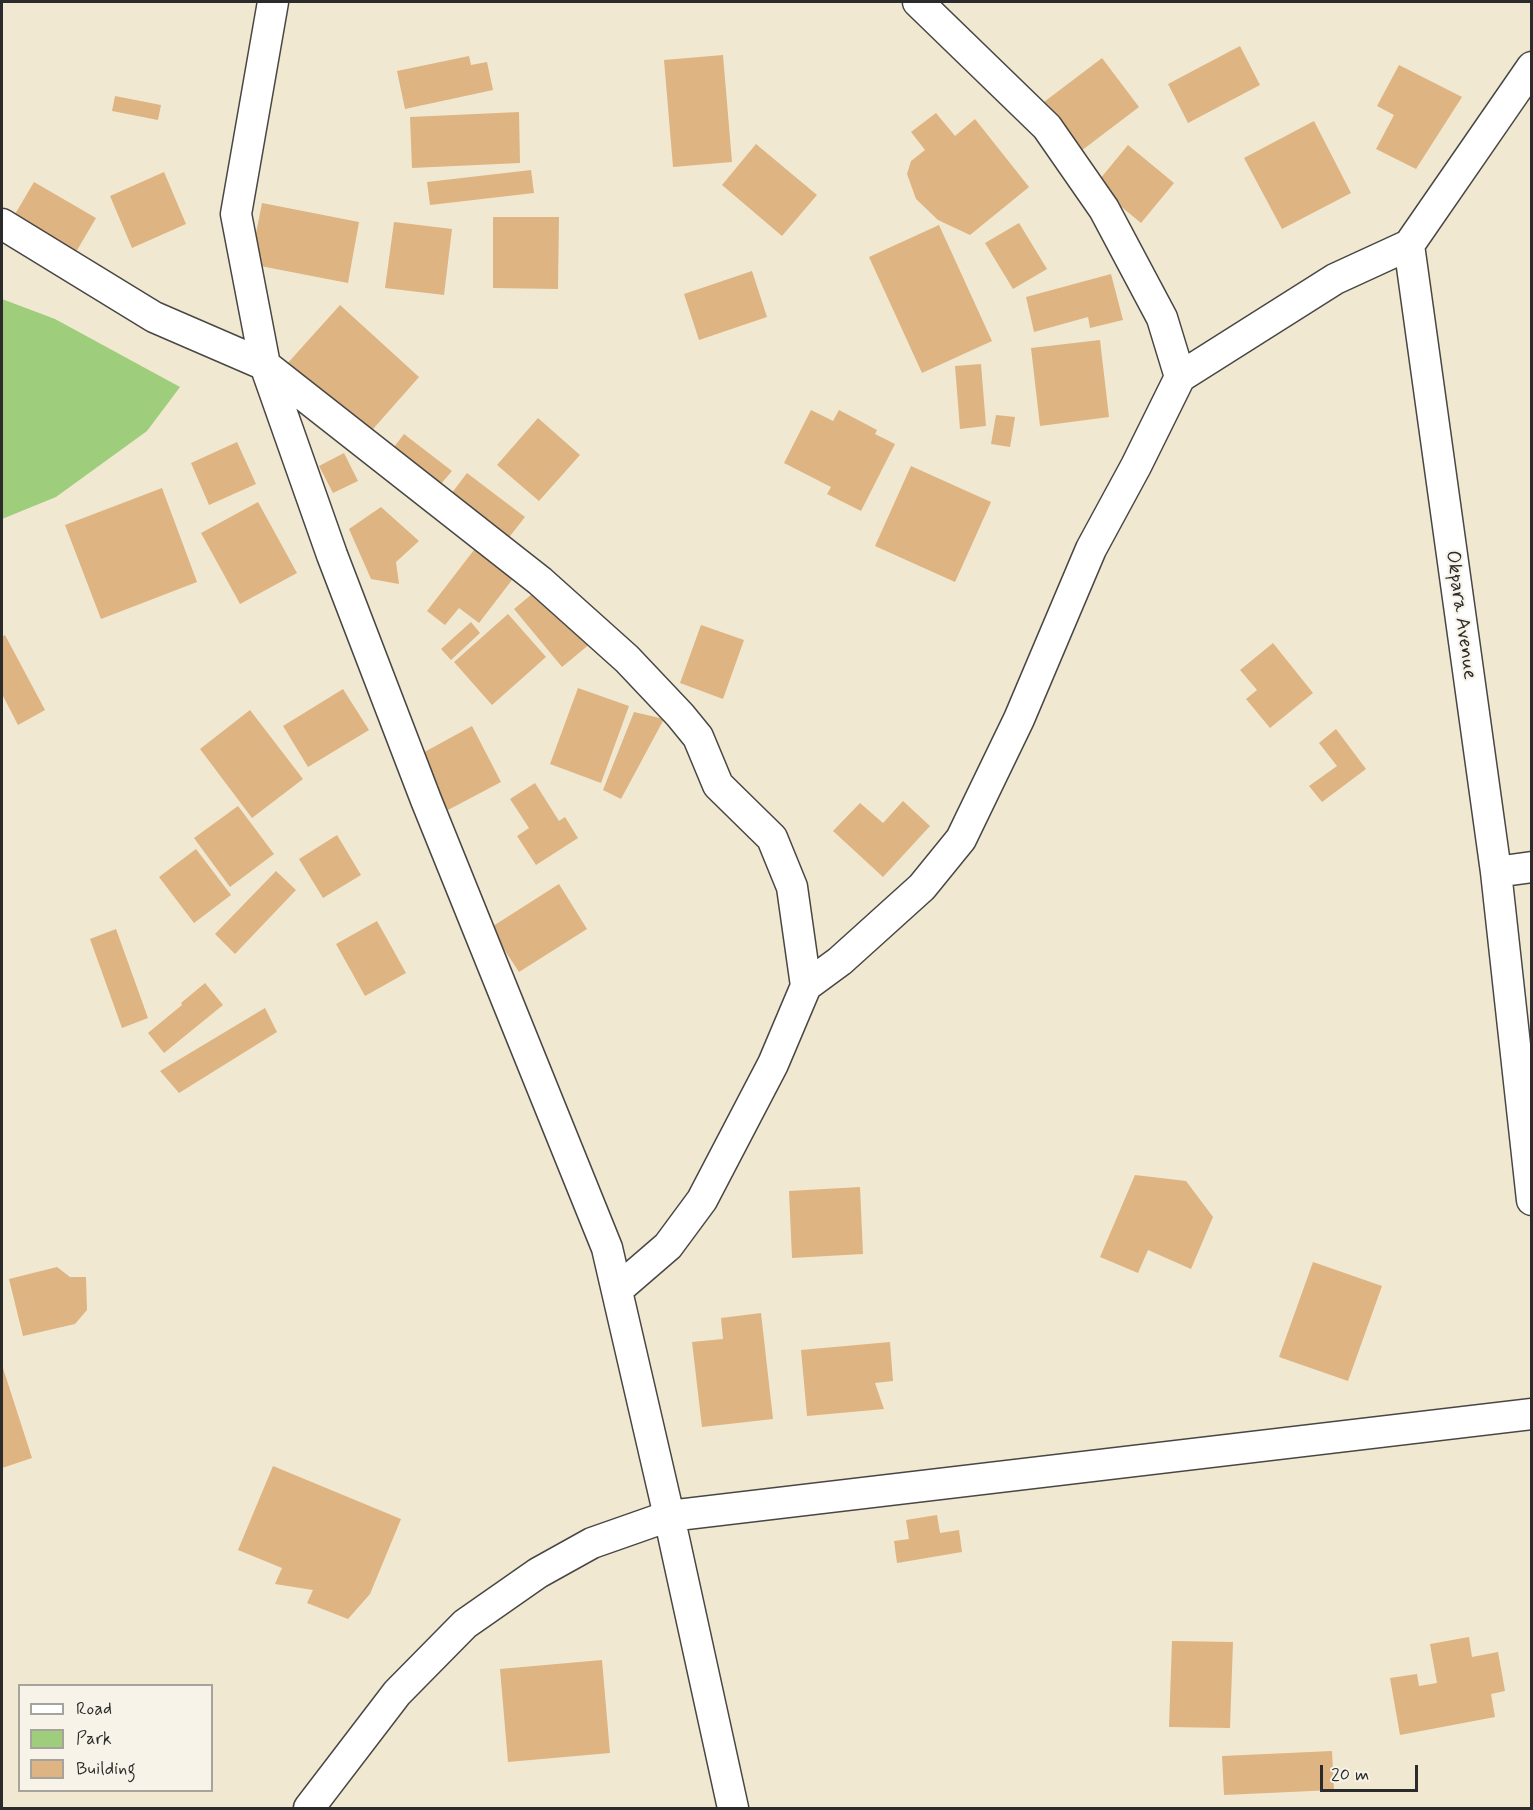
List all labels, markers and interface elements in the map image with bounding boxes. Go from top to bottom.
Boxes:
street label: Okpara Avenue [1439,549,1481,681]
legend [18,1684,213,1792]
text: Road [76,1697,112,1721]
text: Park [76,1727,112,1751]
scale bar [1323,1753,1420,1791]
text: Building [76,1757,136,1781]
text: 20 m [1331,1763,1369,1787]

